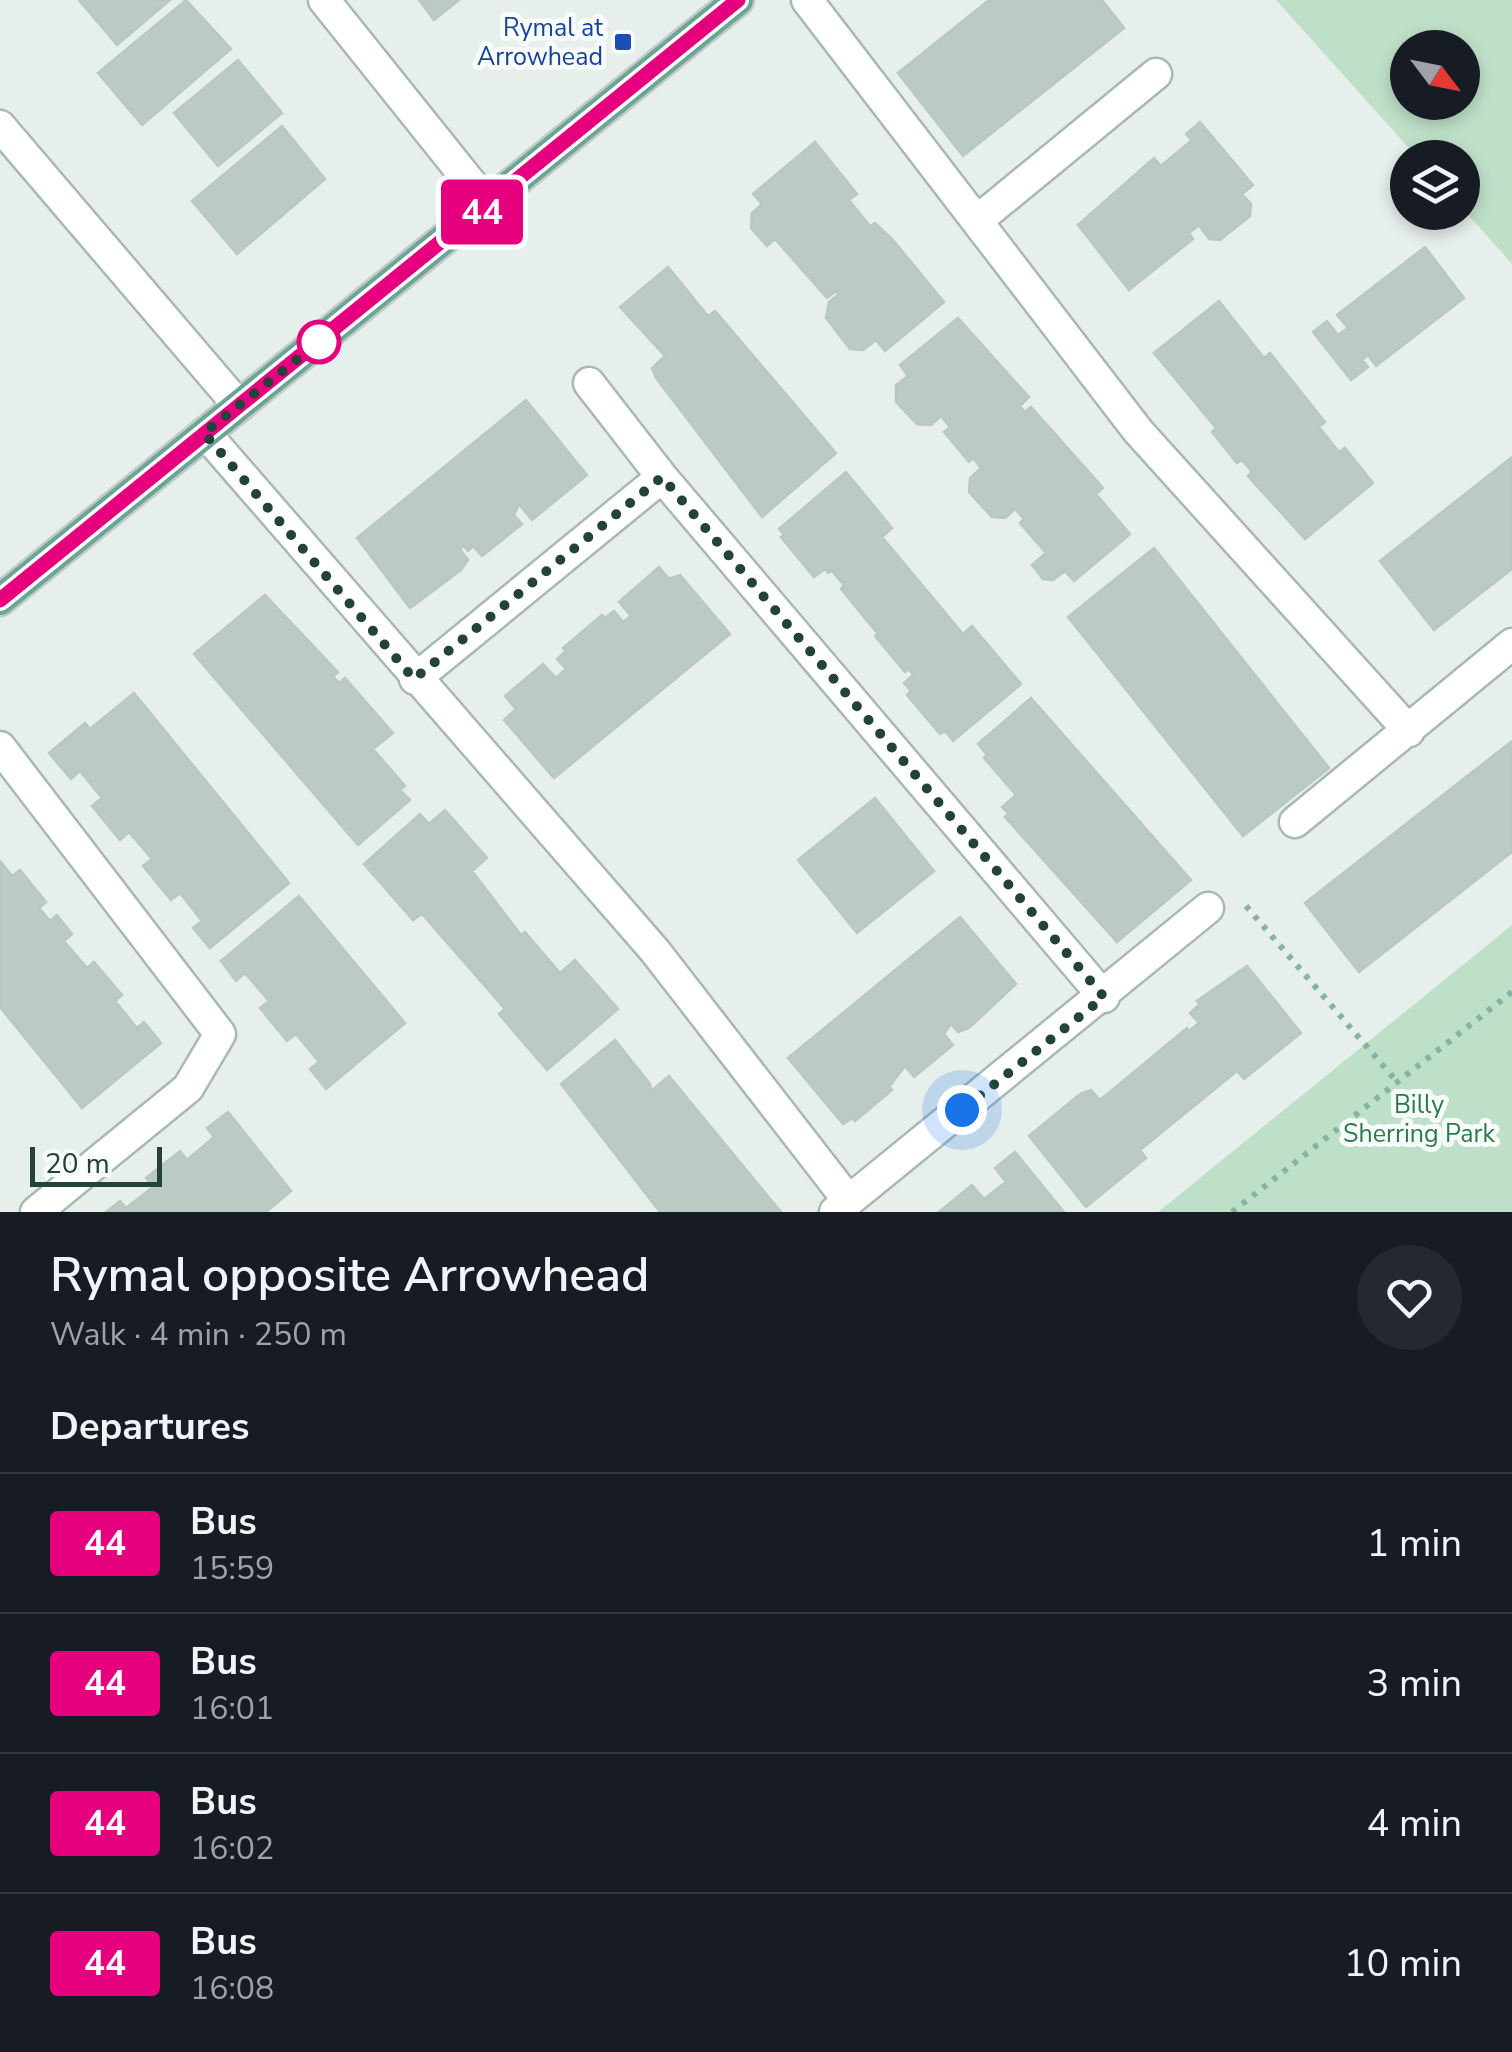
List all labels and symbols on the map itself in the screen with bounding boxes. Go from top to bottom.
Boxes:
place label: Rymal at Arrowhead [477,11,603,74]
north arrow [1390,30,1480,120]
marker: Rymal at Arrowhead [612,31,634,53]
line badge: 44 [437,180,527,244]
unlabelled marker [298,321,340,363]
your location [937,1085,987,1135]
park label: Billy Sherring Park [1343,1088,1495,1151]
scale bar [30,1142,162,1186]

